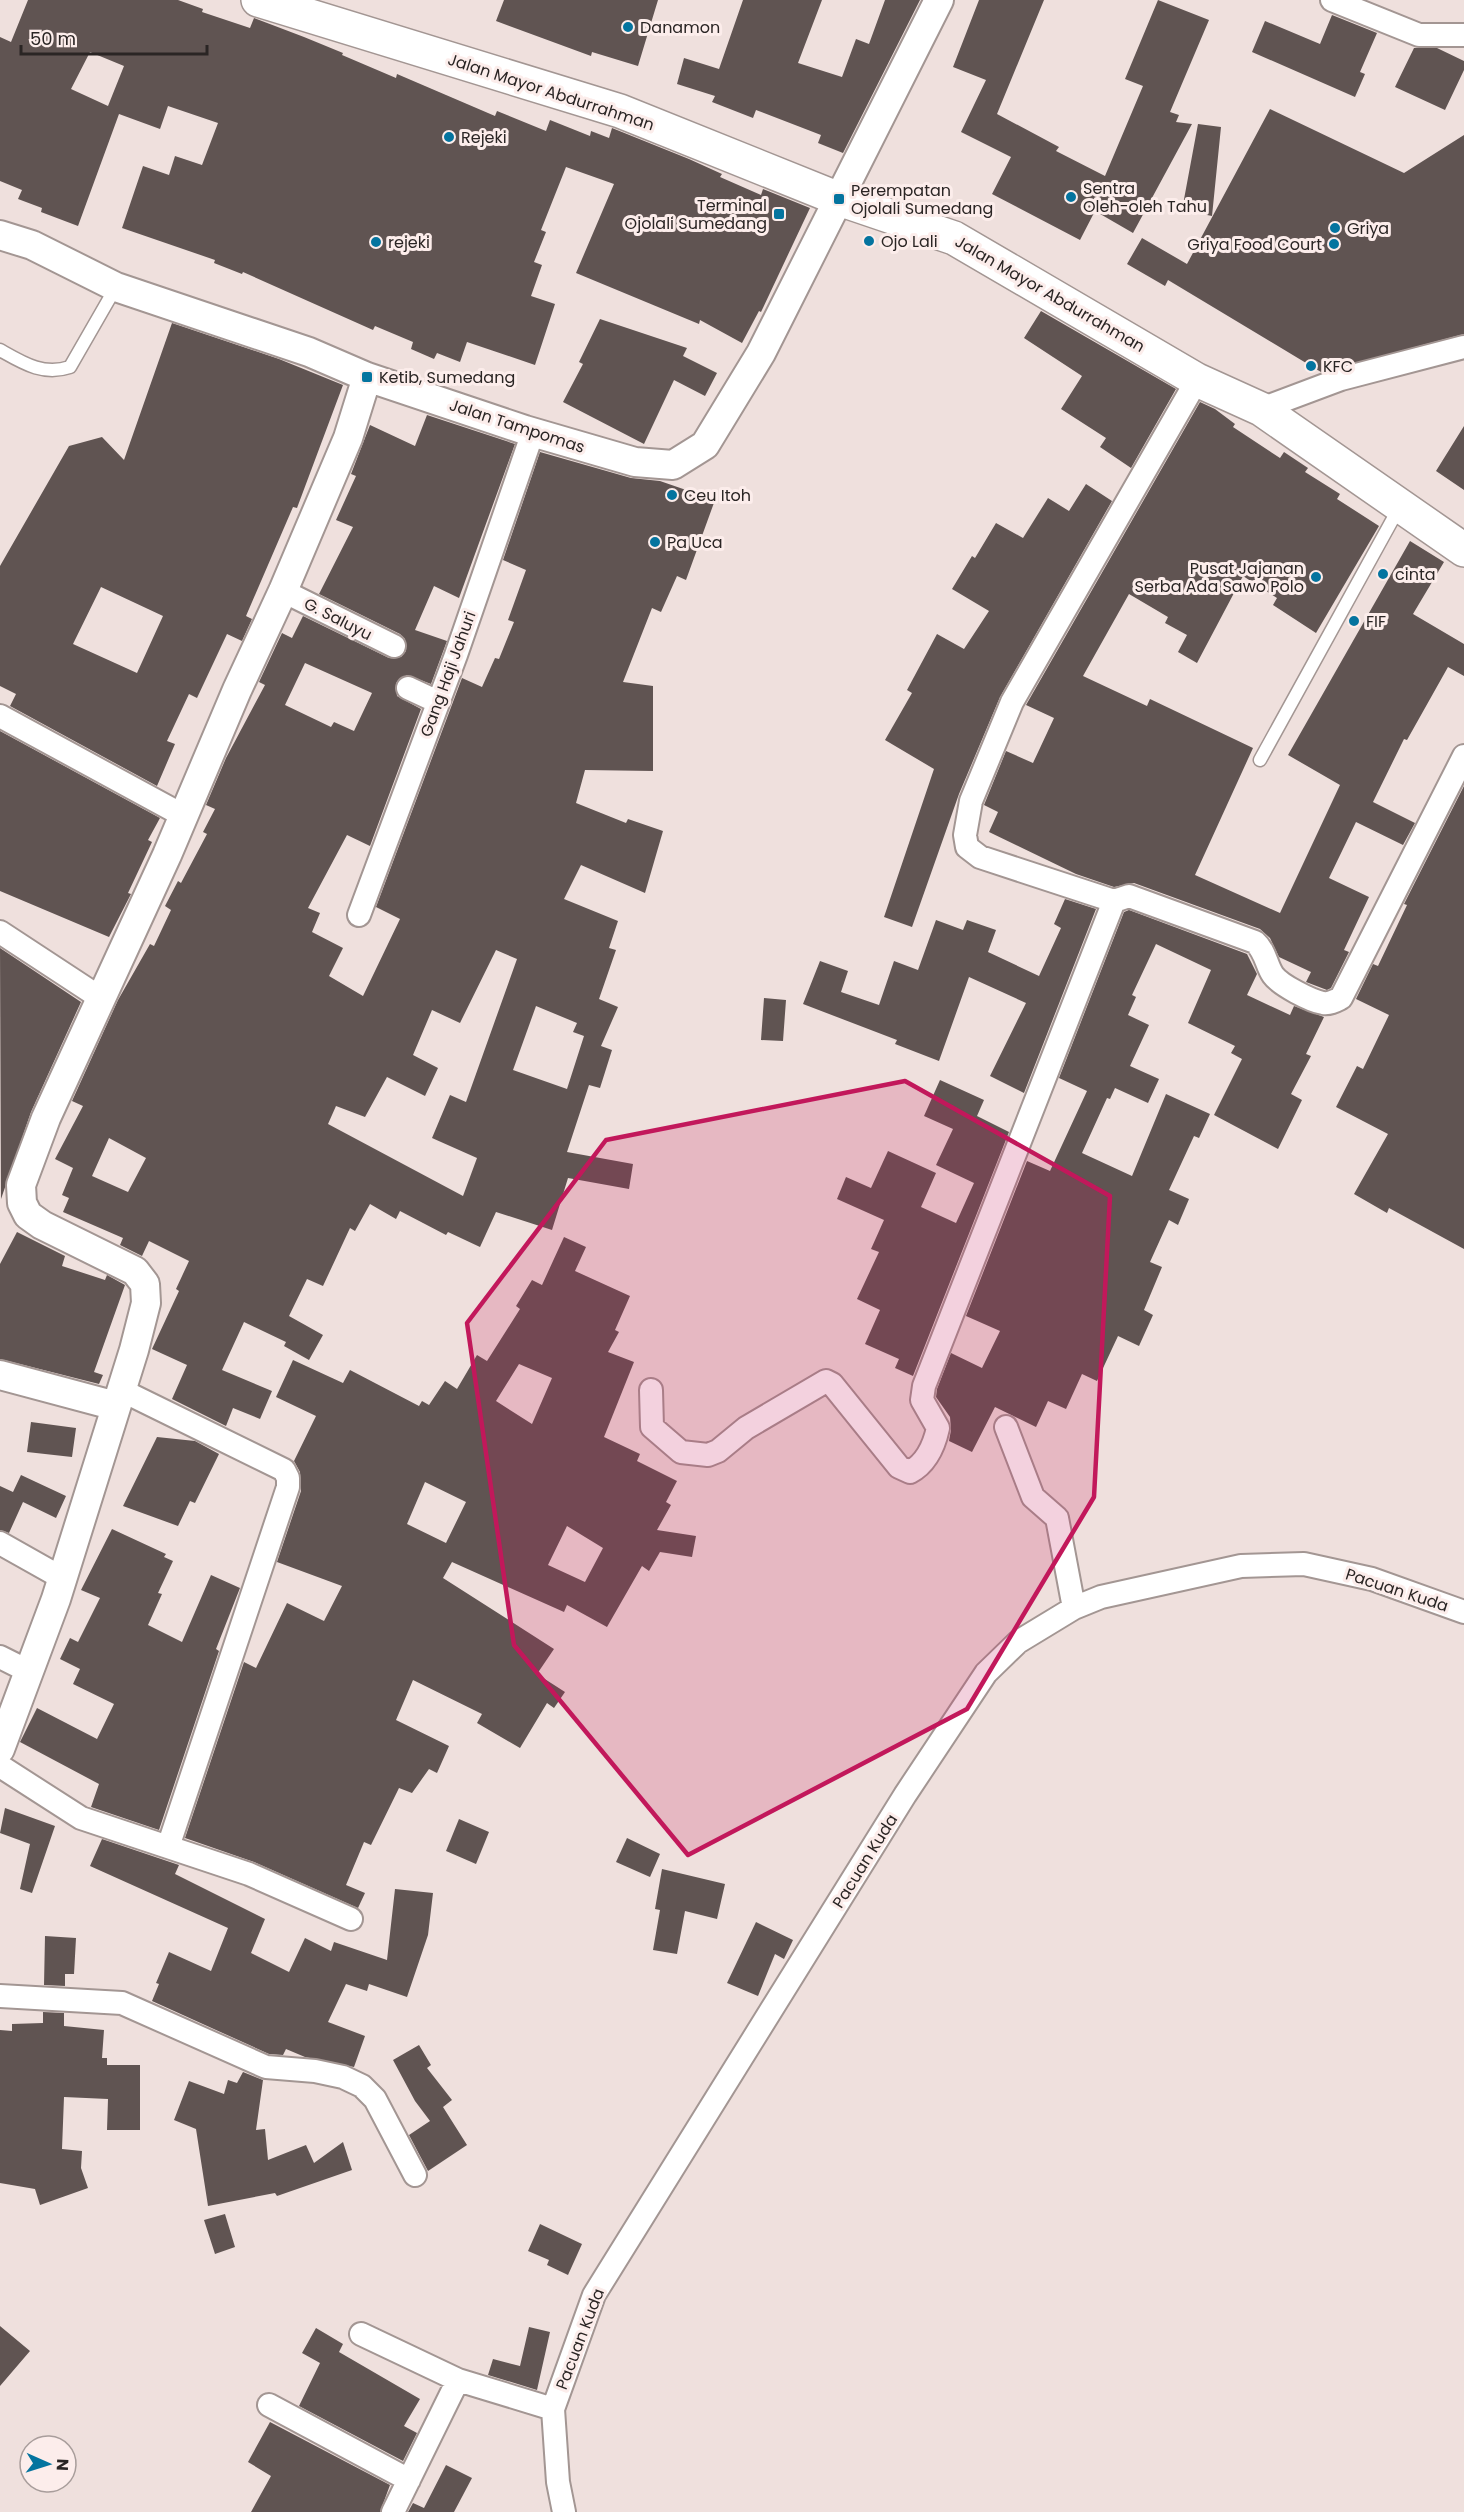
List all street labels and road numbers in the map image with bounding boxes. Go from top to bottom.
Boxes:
street label: Jalan Mayor Abdurrahman [445,48,657,136]
street label: Jalan Mayor Abdurrahman [951,230,1149,358]
street label: Jalan Tampomas [446,393,588,459]
street label: G. Saluyu [300,592,376,646]
street label: Gang Haji Jahuri [415,608,481,740]
street label: Pacuan Kuda [1343,1563,1451,1617]
street label: Pacuan Kuda [827,1810,903,1912]
street label: Pacuan Kuda [550,2285,610,2393]

